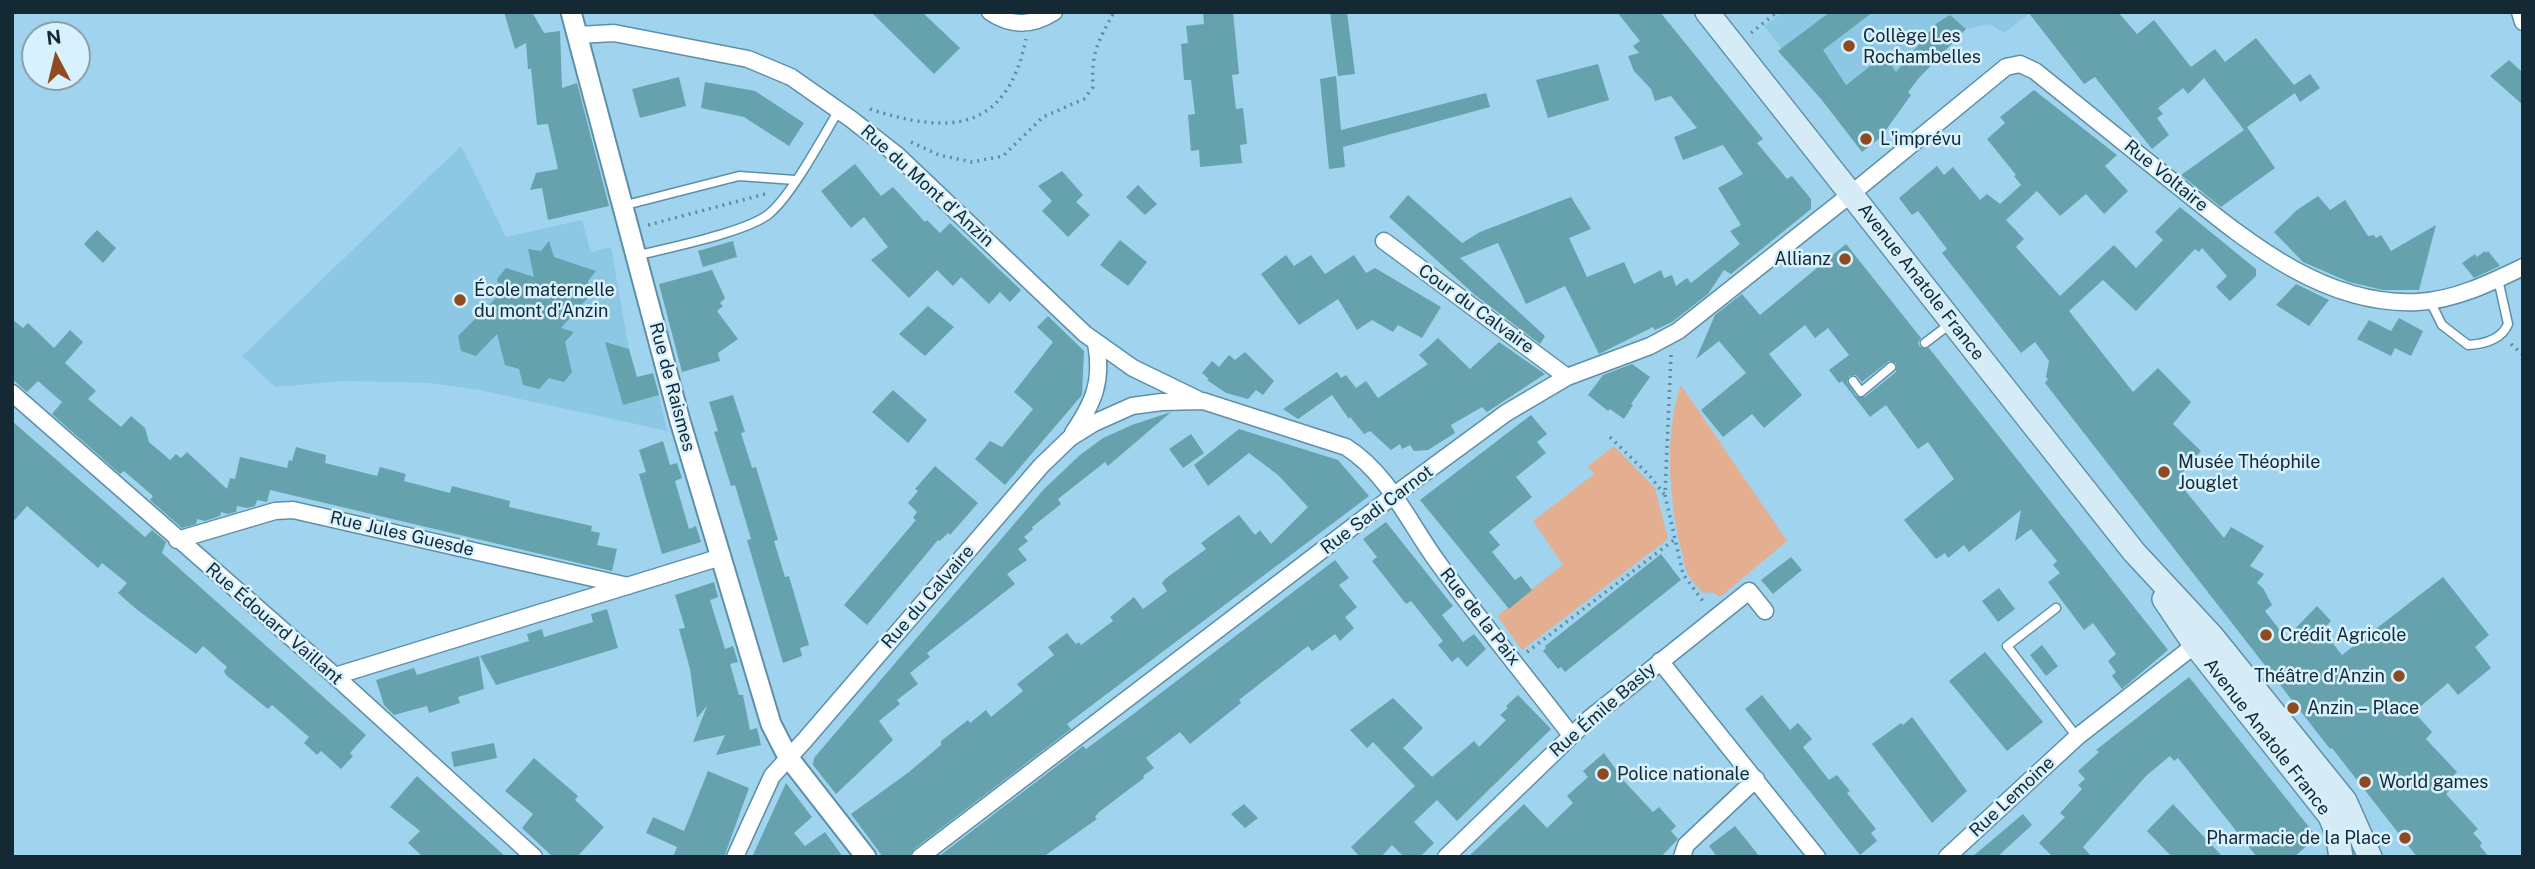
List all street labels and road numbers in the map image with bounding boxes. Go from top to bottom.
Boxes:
street label: Rue du Mont d'Anzin [856,121,998,251]
street label: Rue Voltaire [2120,136,2212,216]
street label: Avenue Anatole France [1853,199,1989,365]
street label: Cour du Calvaire [1414,260,1538,358]
street label: Rue de Raismes [644,320,700,454]
street label: Rue Sadi Carnot [1317,461,1437,559]
street label: Rue Jules Guesde [328,507,476,561]
street label: Rue du Calvaire [877,541,979,653]
street label: Rue Édouard Vaillant [201,559,347,689]
street label: Rue de la Paix [1435,564,1525,670]
street label: Avenue Anatole France [2199,654,2335,820]
street label: Rue Émile Basly [1546,658,1660,762]
street label: Rue Lemoine [1965,752,2059,842]

